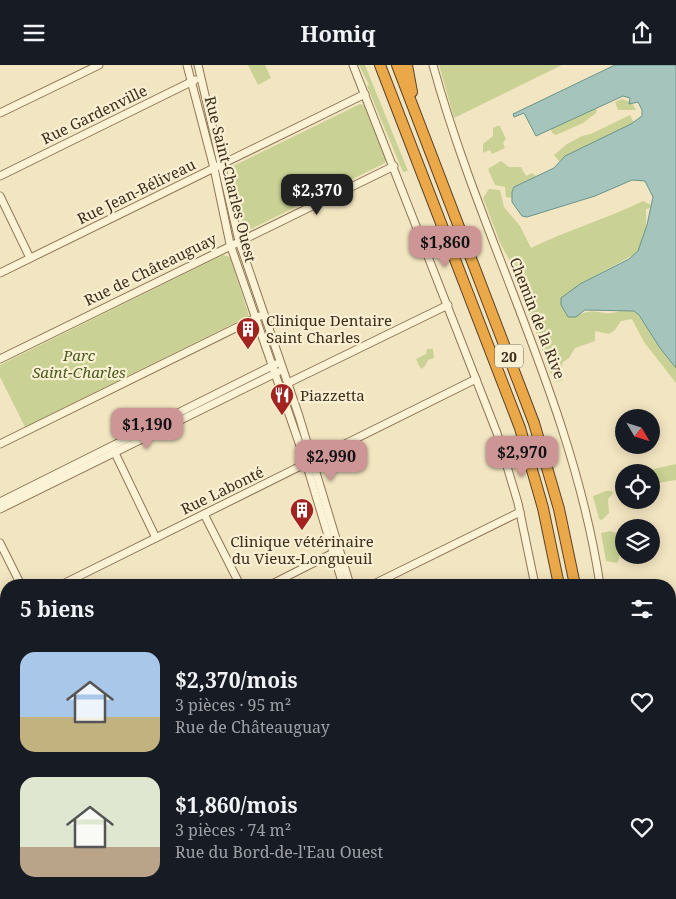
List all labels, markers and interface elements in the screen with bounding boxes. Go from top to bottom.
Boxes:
text: Homiq [300,18,376,48]
icon: menu [20,19,48,47]
icon: share [628,19,656,47]
street label: Rue Gardenville [38,80,150,148]
street label: Rue Saint-Charles Ouest [201,94,261,264]
street label: Rue Jean-Béliveau [73,153,199,228]
pin: $2,370 [276,173,358,216]
text: $2,370 [292,179,342,201]
pin: $1,860 [404,225,486,268]
street label: Rue de Châteauguay [80,228,220,310]
text: $1,860 [420,231,470,253]
street label: Chemin de la Rive [506,254,570,382]
place label: Clinique Dentaire Saint Charles [266,310,392,347]
building icon: Clinique Dentaire Saint Charles [235,316,261,350]
park label: Parc Saint-Charles [32,345,126,382]
road number: 20 [495,345,523,367]
restaurant icon: Piazzetta [269,382,295,416]
place label: Piazzetta [300,385,365,405]
pin: $1,190 [106,407,188,450]
north arrow [615,409,660,454]
map controls [615,409,660,564]
text: $1,190 [122,413,172,435]
pin: $2,970 [481,435,563,478]
pin: $2,990 [290,439,372,482]
text: $2,970 [497,441,547,463]
text: $2,990 [306,445,356,467]
street label: Rue Labonté [177,461,267,519]
button: locate [615,464,660,509]
building icon: Clinique vétérinaire du Vieux-Longueuil [289,497,315,531]
button: layers [615,519,660,564]
place label: Clinique vétérinaire du Vieux-Longueuil [230,531,374,568]
text: 5 biens [20,595,94,623]
icon: filters [628,595,656,623]
text: $2,370/mois [175,666,298,694]
icon: home [60,672,120,732]
icon: heart [628,688,656,716]
text: 3 pièces · 95 m² [175,694,291,716]
text: Rue de Châteauguay [175,716,330,738]
text: $1,860/mois [175,791,298,819]
icon: home [60,797,120,857]
icon: heart [628,813,656,841]
text: 3 pièces · 74 m² [175,819,291,841]
text: Rue du Bord-de-l'Eau Ouest [175,841,383,863]

